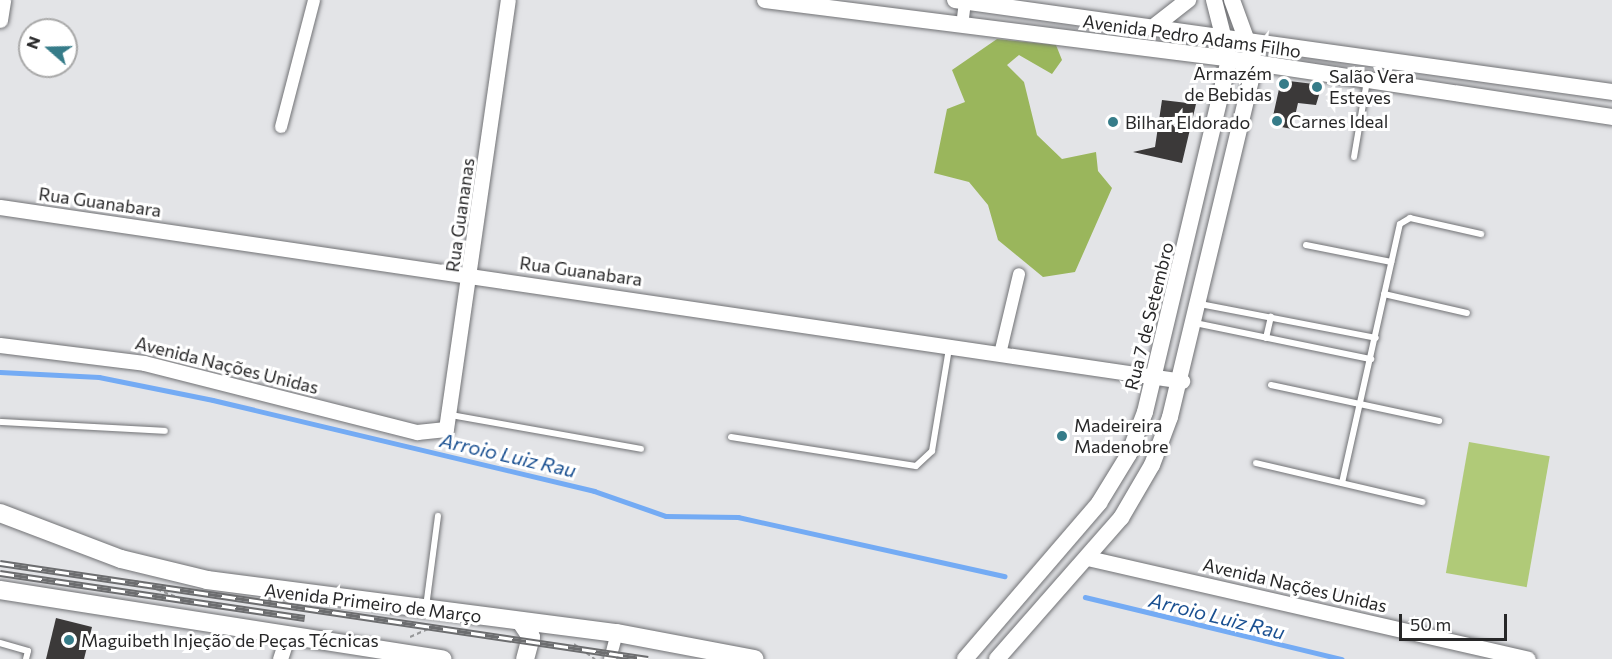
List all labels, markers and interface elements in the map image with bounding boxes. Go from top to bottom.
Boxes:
street label: Avenida Pedro Adams Filho [1082,10,1302,62]
north arrow [18,18,78,78]
text: N [22,33,43,51]
place label: Armazém de Bebidas [1184,63,1272,106]
place label: Salão Vera Esteves [1329,66,1414,109]
marker: Armazém de Bebidas [1277,77,1291,91]
marker: Salão Vera Esteves [1310,80,1324,94]
place label: Carnes Ideal [1289,110,1388,132]
place label: Bilhar Eldorado [1125,111,1250,133]
marker: Carnes Ideal [1270,114,1284,128]
marker: Bilhar Eldorado [1106,115,1120,129]
street label: Rua Guananas [441,156,479,274]
street label: Rua Guanabara [37,183,163,221]
street label: Rua 7 de Setembro [1120,240,1178,392]
street label: Rua Guanabara [518,252,644,290]
street label: Avenida Nações Unidas [133,332,321,398]
place label: Madeireira Madenobre [1074,415,1168,458]
water label: Arroio Luiz Rau [438,428,578,482]
marker: Madeireira Madenobre [1055,429,1069,443]
street label: Avenida Nações Unidas [1201,553,1389,617]
street label: Avenida Primeiro de Março [263,579,483,627]
water label: Arroio Luiz Rau [1147,588,1287,644]
scale bar [1402,602,1510,640]
text: 50 m [1410,613,1451,635]
place label: Maguibeth Injeção de Peças Técnicas [81,629,379,651]
marker: Maguibeth Injeção de Peças Técnicas [62,633,76,647]

